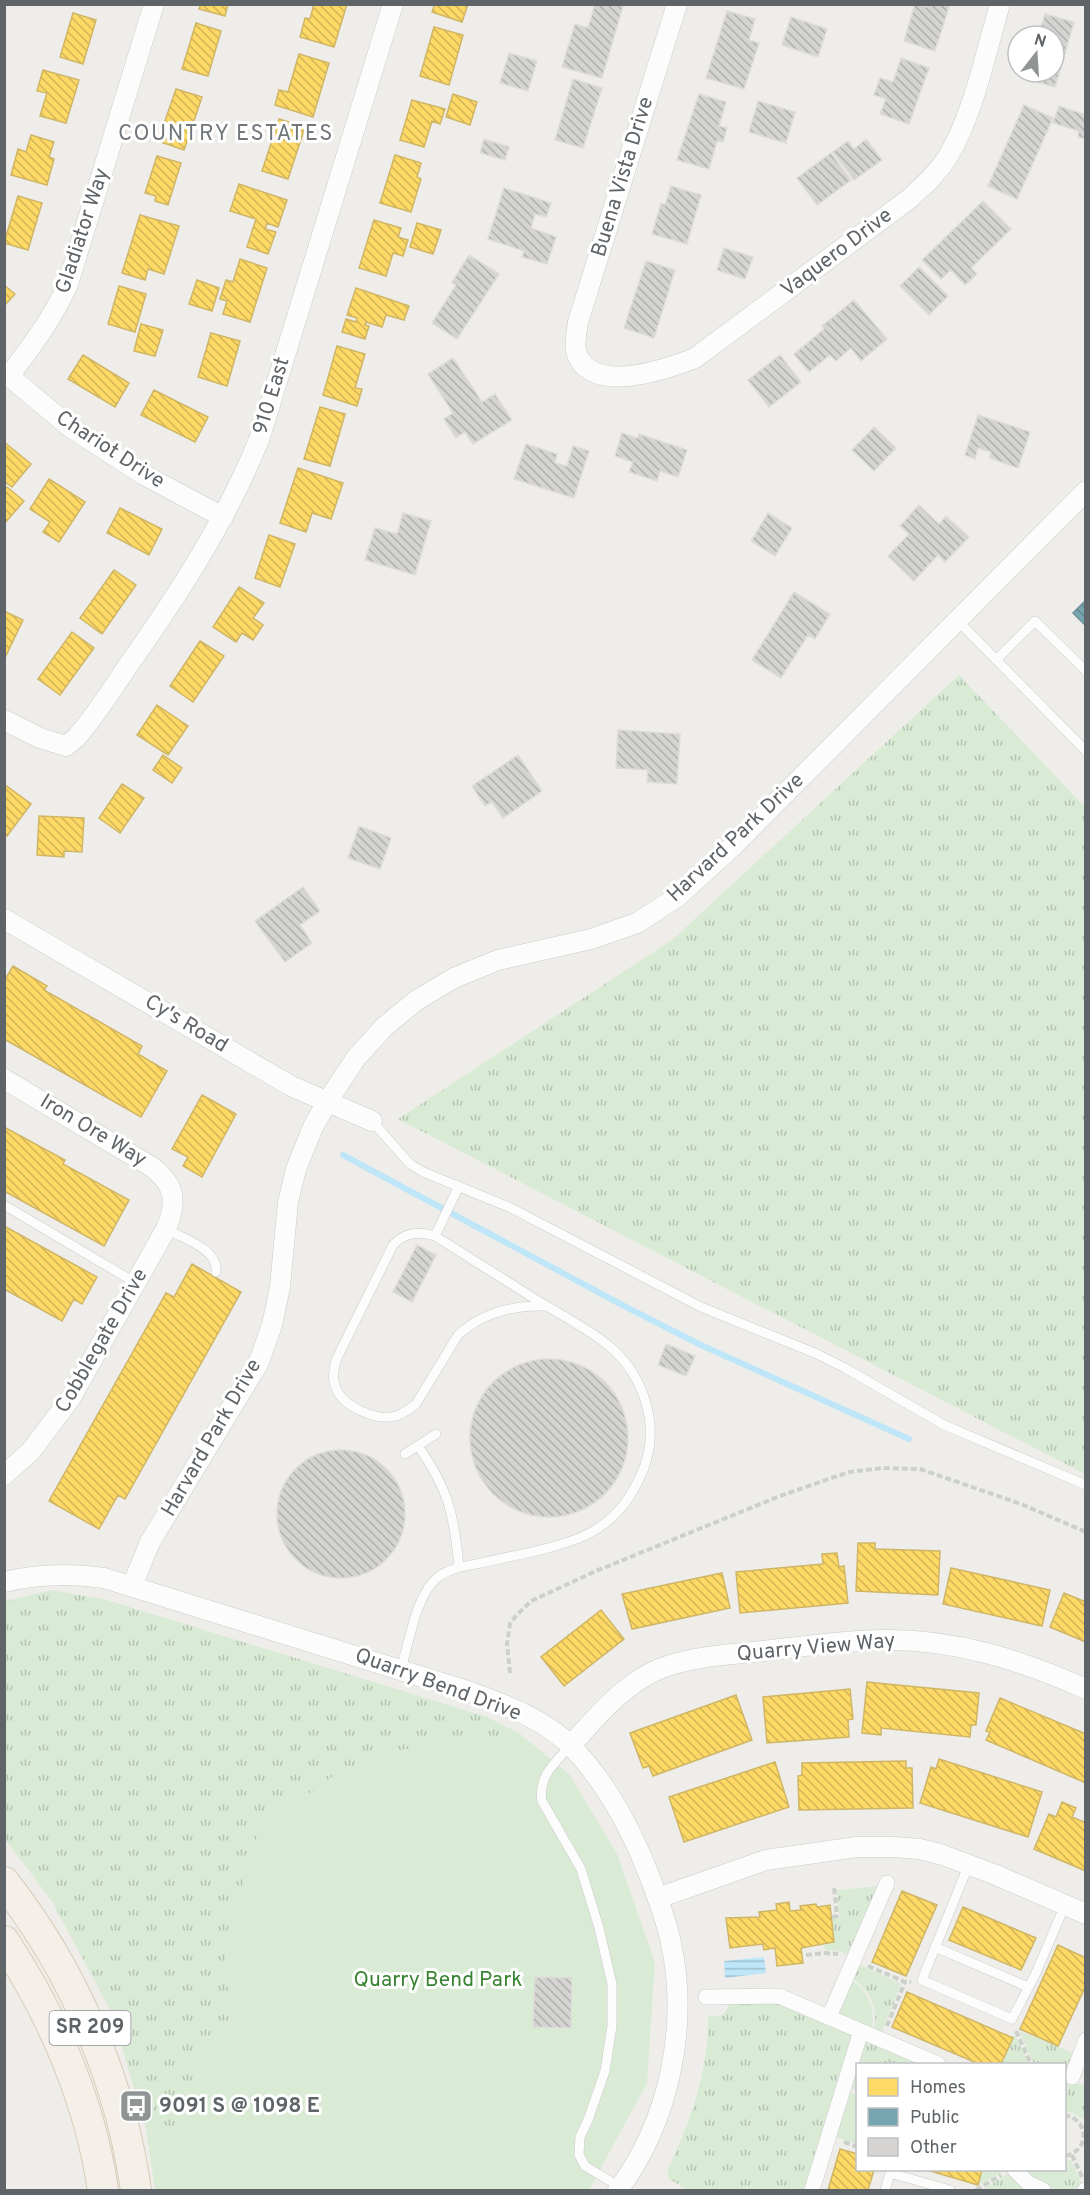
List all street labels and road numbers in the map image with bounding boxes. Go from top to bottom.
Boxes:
street label: Buena Vista Drive [586,94,660,260]
street label: Gladiator Way [50,165,116,297]
street label: Vaquero Drive [776,202,898,304]
street label: 910 East [247,354,297,438]
street label: Chariot Drive [50,405,170,495]
street label: Harvard Park Drive [662,767,810,909]
street label: Cy's Road [139,989,233,1059]
street label: Iron Ore Way [35,1089,151,1173]
street label: Cobblegate Drive [50,1264,154,1418]
street label: Harvard Park Drive [156,1354,268,1522]
street label: Quarry View Way [736,1628,896,1668]
street label: Quarry Bend Drive [351,1642,525,1728]
road number: SR 209 [50,2011,130,2045]

